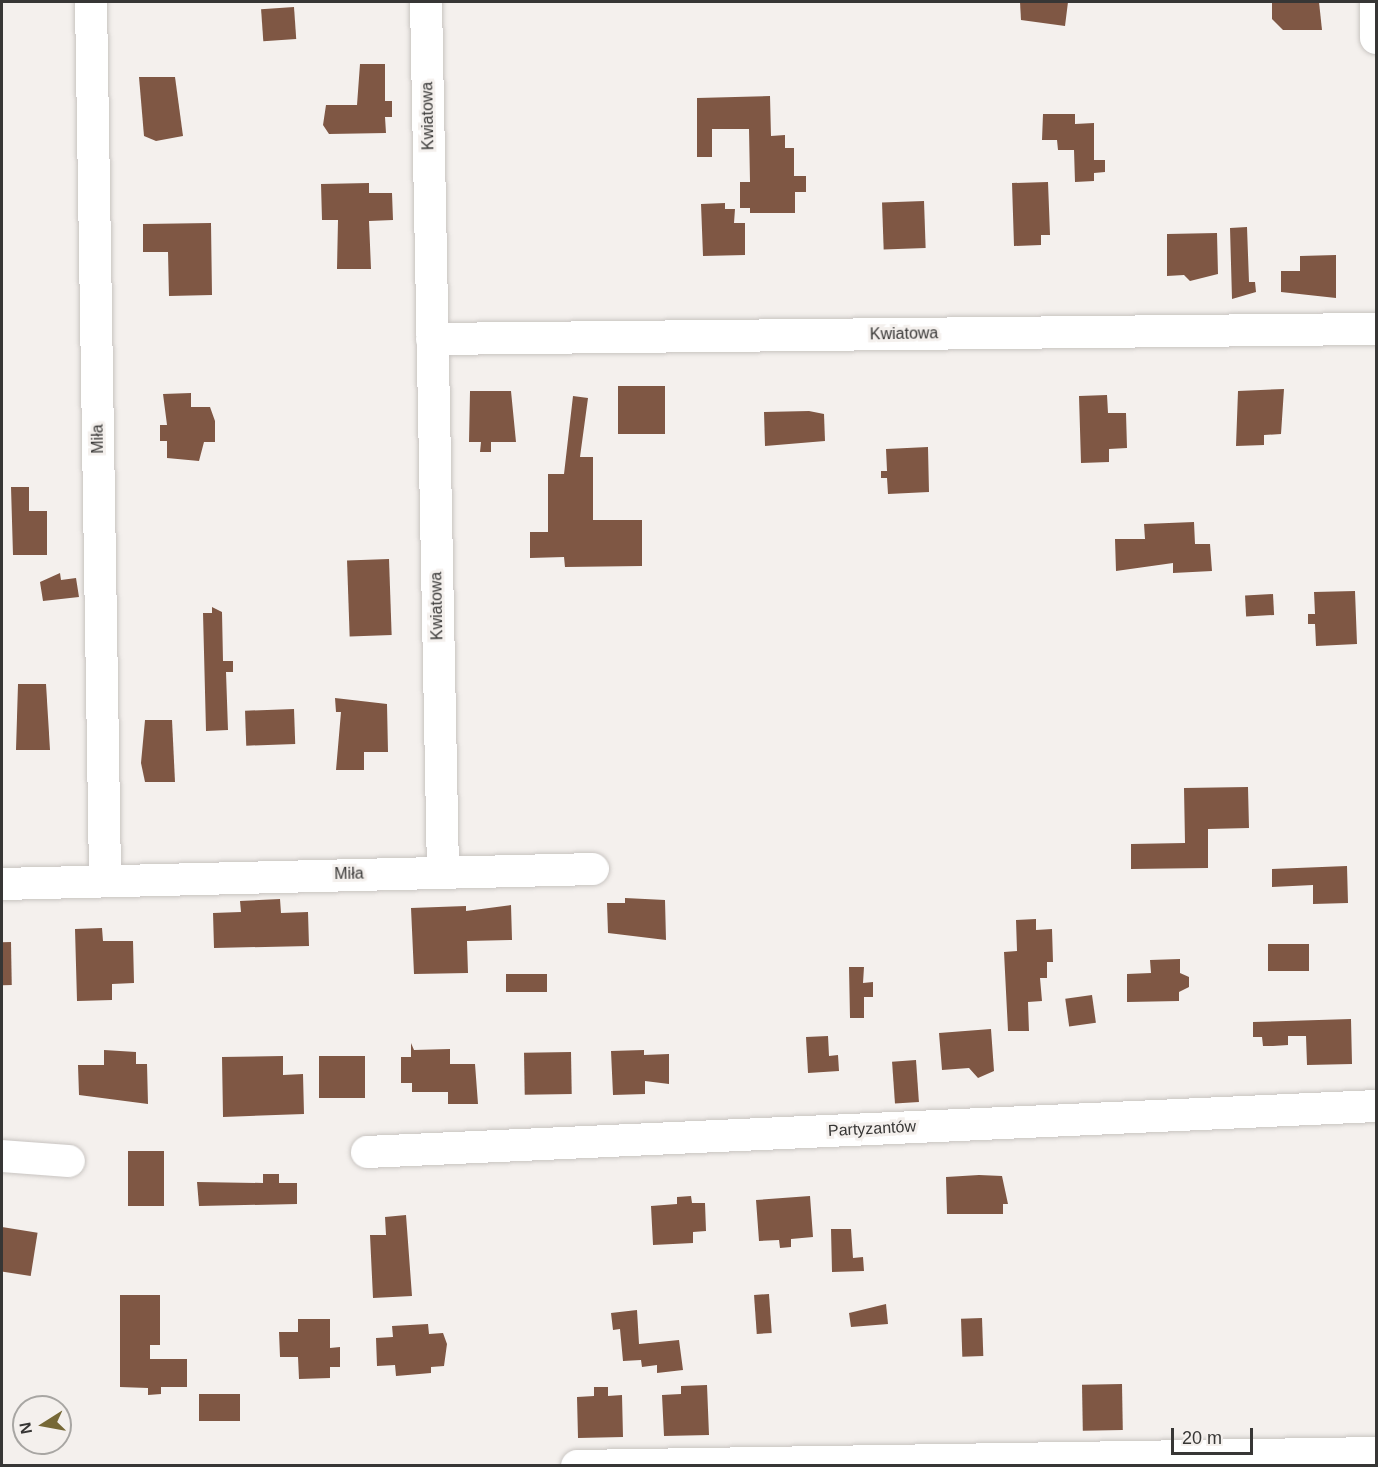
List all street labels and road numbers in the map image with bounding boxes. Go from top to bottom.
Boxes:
street label: Kwiatowa [418,82,438,150]
street label: Kwiatowa [870,324,938,344]
street label: Miła [88,424,108,454]
street label: Kwiatowa [427,572,447,640]
street label: Miła [334,864,364,884]
street label: Partyzantów [828,1117,916,1141]

